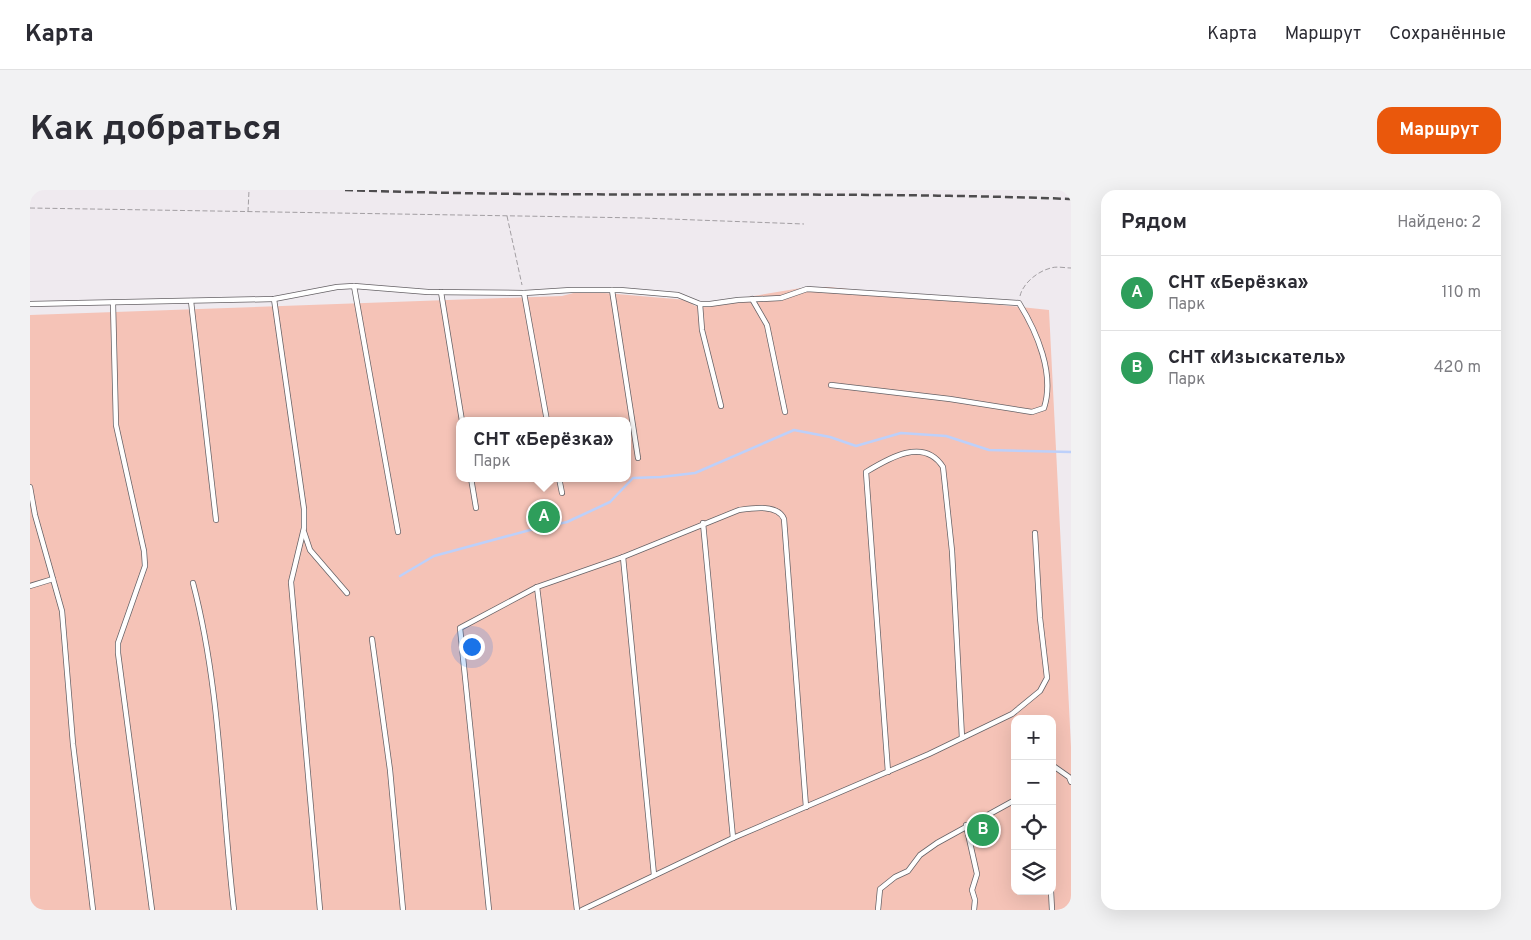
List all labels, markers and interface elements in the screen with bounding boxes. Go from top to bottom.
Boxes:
text: Карта [25,20,94,50]
text: Карта [1207,23,1257,46]
text: Маршрут [1285,23,1361,46]
text: Сохранённые [1389,23,1506,46]
button: Маршрут [1377,107,1501,154]
text: Как добраться [30,108,282,152]
text: Рядом [1121,209,1187,236]
text: Найдено: 2 [1397,213,1481,233]
text: СНТ «Берёзка» [1168,271,1308,295]
text: A [1131,283,1143,303]
text: 110 m [1441,283,1481,303]
text: Парк [1168,295,1205,315]
text: СНТ «Изыскатель» [1168,346,1346,370]
text: B [1131,358,1143,378]
text: 420 m [1434,358,1481,378]
text: Парк [1168,370,1205,390]
popup [456,417,631,482]
text: СНТ «Берёзка» [473,428,614,452]
text: Парк [473,452,511,472]
pin: A [528,498,560,536]
your location [459,634,485,660]
map controls [1011,715,1056,895]
button: + [1011,715,1056,760]
button: − [1011,760,1056,805]
button: locate [1011,805,1056,850]
pin: B [967,811,999,849]
button: layers [1011,850,1056,895]

